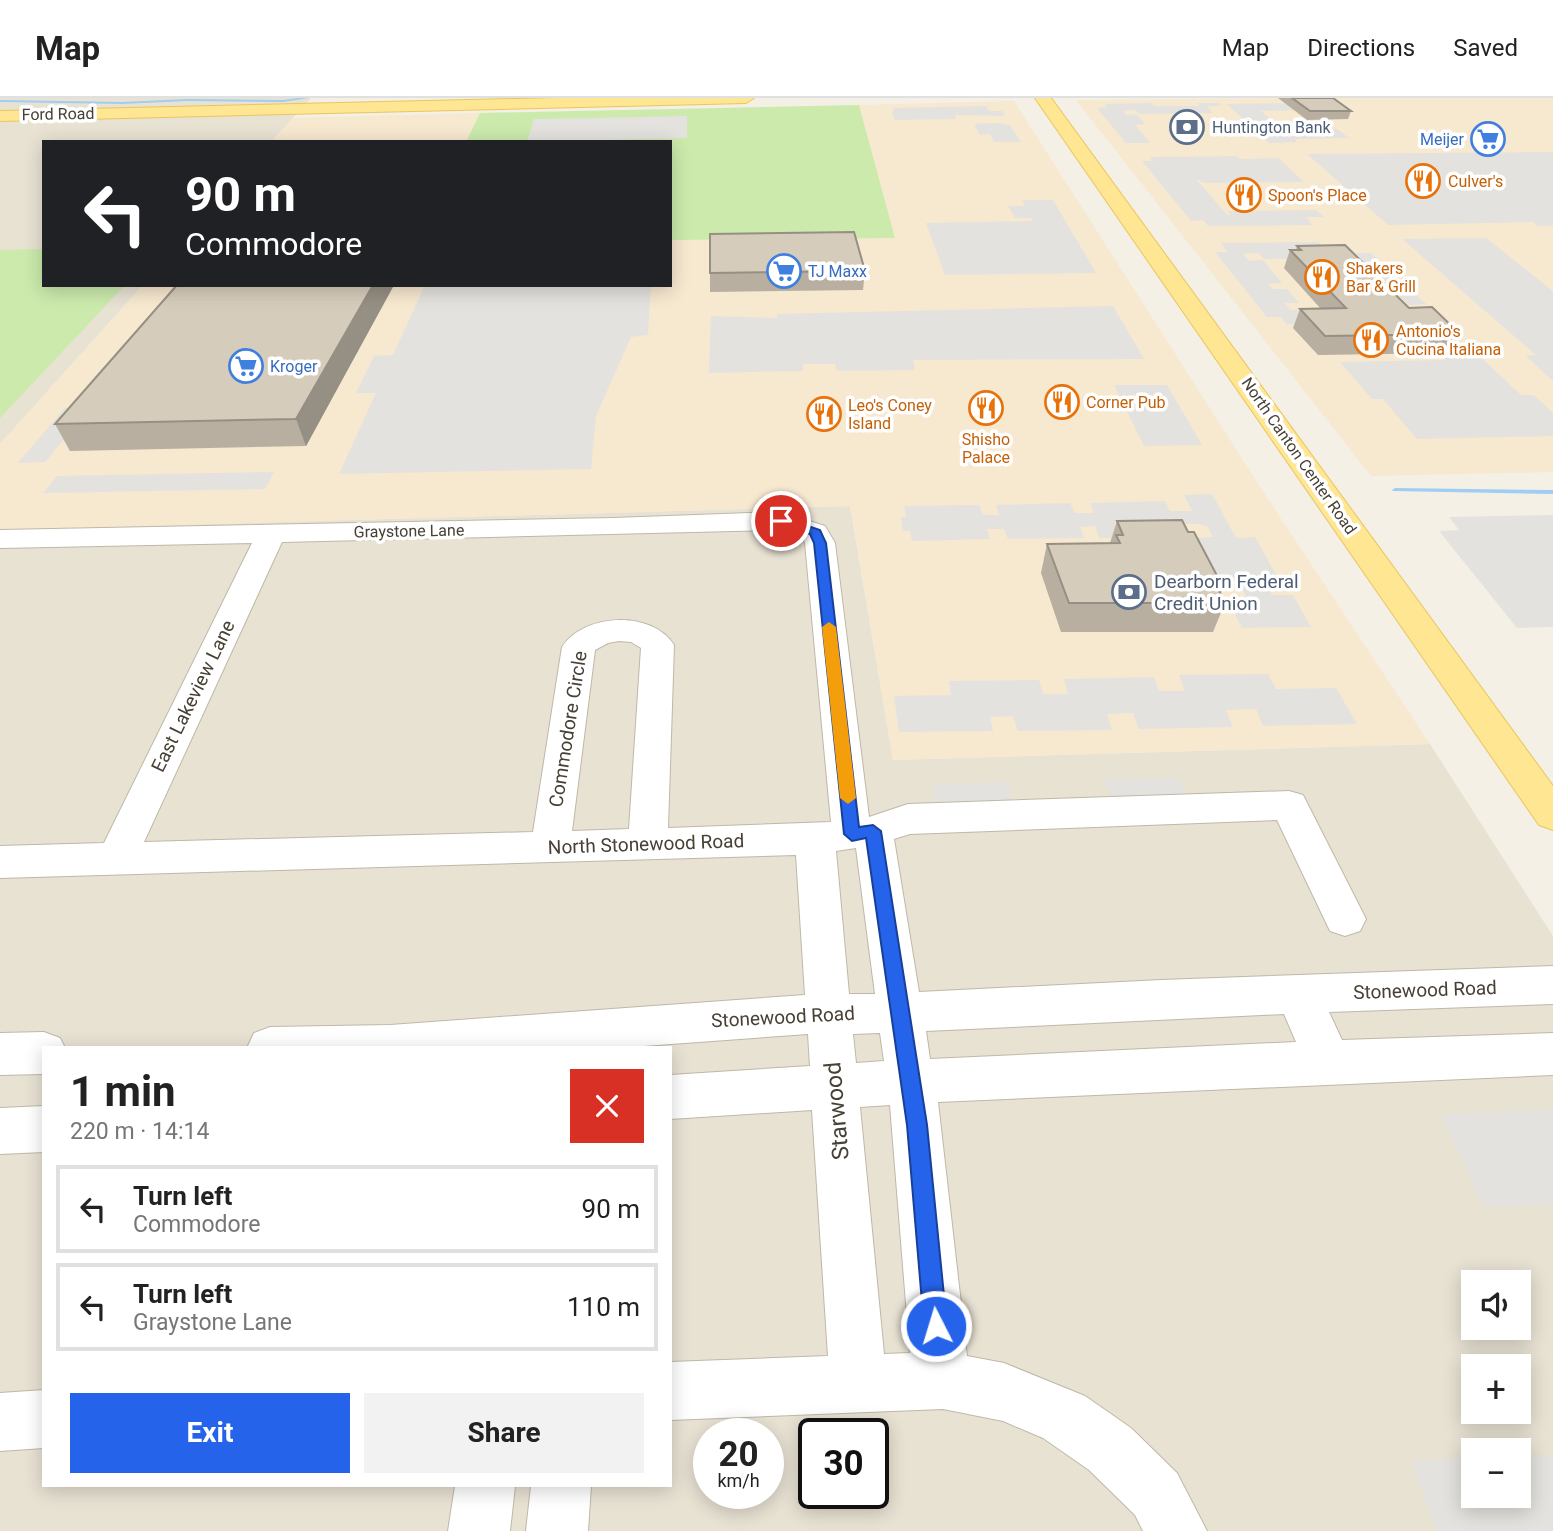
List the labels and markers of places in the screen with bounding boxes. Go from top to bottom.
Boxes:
bank icon: Huntington Bank [1168,108,1206,146]
place label: Huntington Bank [1212,118,1332,137]
supermarket icon: Meijer [1469,120,1507,158]
place label: Meijer [1420,130,1465,149]
restaurant icon: Culver's [1404,162,1442,200]
place label: Culver's [1448,172,1503,191]
restaurant icon: Spoon's Place [1225,176,1263,214]
place label: Spoon's Place [1268,186,1367,205]
supermarket icon: TJ Maxx [765,252,803,290]
restaurant icon: Shakers Bar & Grill [1303,258,1341,296]
place label: Shakers Bar & Grill [1346,259,1416,296]
place label: TJ Maxx [808,262,867,281]
restaurant icon: Antonio's Cucina Italiana [1352,321,1390,359]
place label: Antonio's Cucina Italiana [1396,322,1501,359]
supermarket icon: Kroger [227,347,265,385]
place label: Kroger [270,357,318,376]
restaurant icon: Corner Pub [1043,383,1081,421]
restaurant icon: Shisho Palace [967,389,1005,427]
place label: Corner Pub [1086,393,1166,412]
restaurant icon: Leo's Coney Island [805,395,843,433]
place label: Leo's Coney Island [848,396,932,433]
place label: Shisho Palace [962,430,1010,467]
pin [751,491,811,551]
place label: Dearborn Federal Credit Union [1154,570,1299,615]
bank icon: Dearborn Federal Credit Union [1110,573,1148,611]

